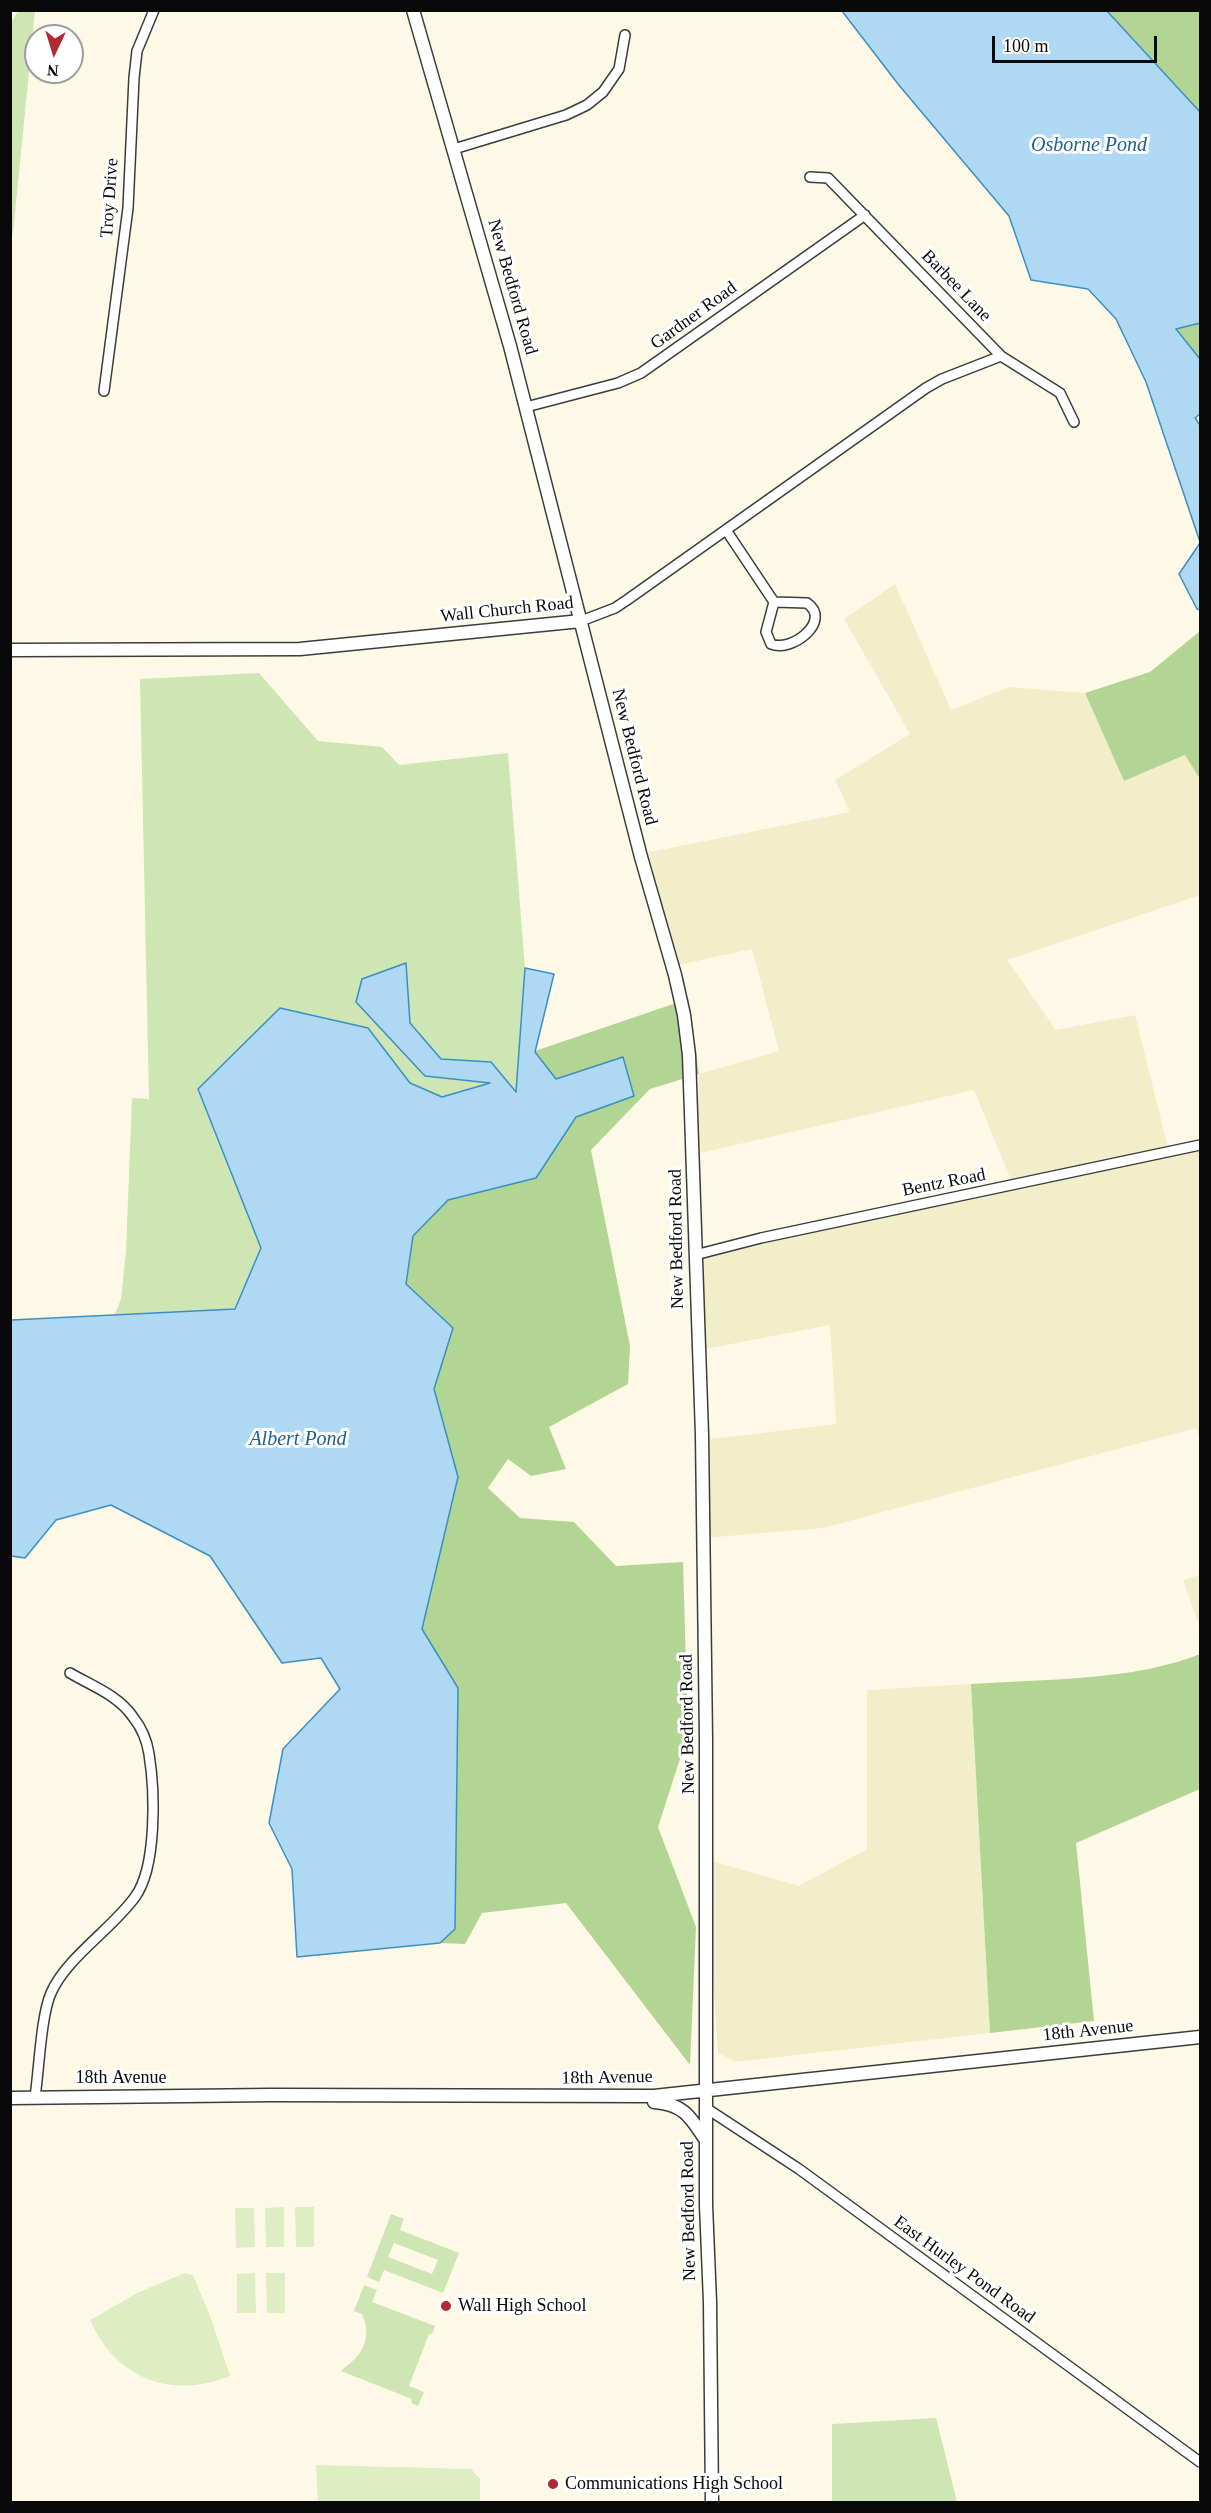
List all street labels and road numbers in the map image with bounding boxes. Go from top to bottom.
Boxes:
street label: Troy Drive [96,157,124,239]
street label: New Bedford Road [482,217,542,357]
street label: Barbee Lane [916,246,996,326]
street label: Gardner Road [647,277,741,355]
street label: Wall Church Road [439,592,575,628]
street label: New Bedford Road [607,686,661,828]
street label: Bentz Road [900,1164,988,1202]
street label: New Bedford Road [665,1169,689,1309]
street label: New Bedford Road [676,1654,700,1794]
street label: 18th Avenue [1042,2015,1134,2047]
street label: 18th Avenue [561,2066,653,2090]
street label: 18th Avenue [75,2067,167,2089]
street label: New Bedford Road [677,2141,701,2281]
street label: East Hurley Pond Road [889,2211,1039,2329]

